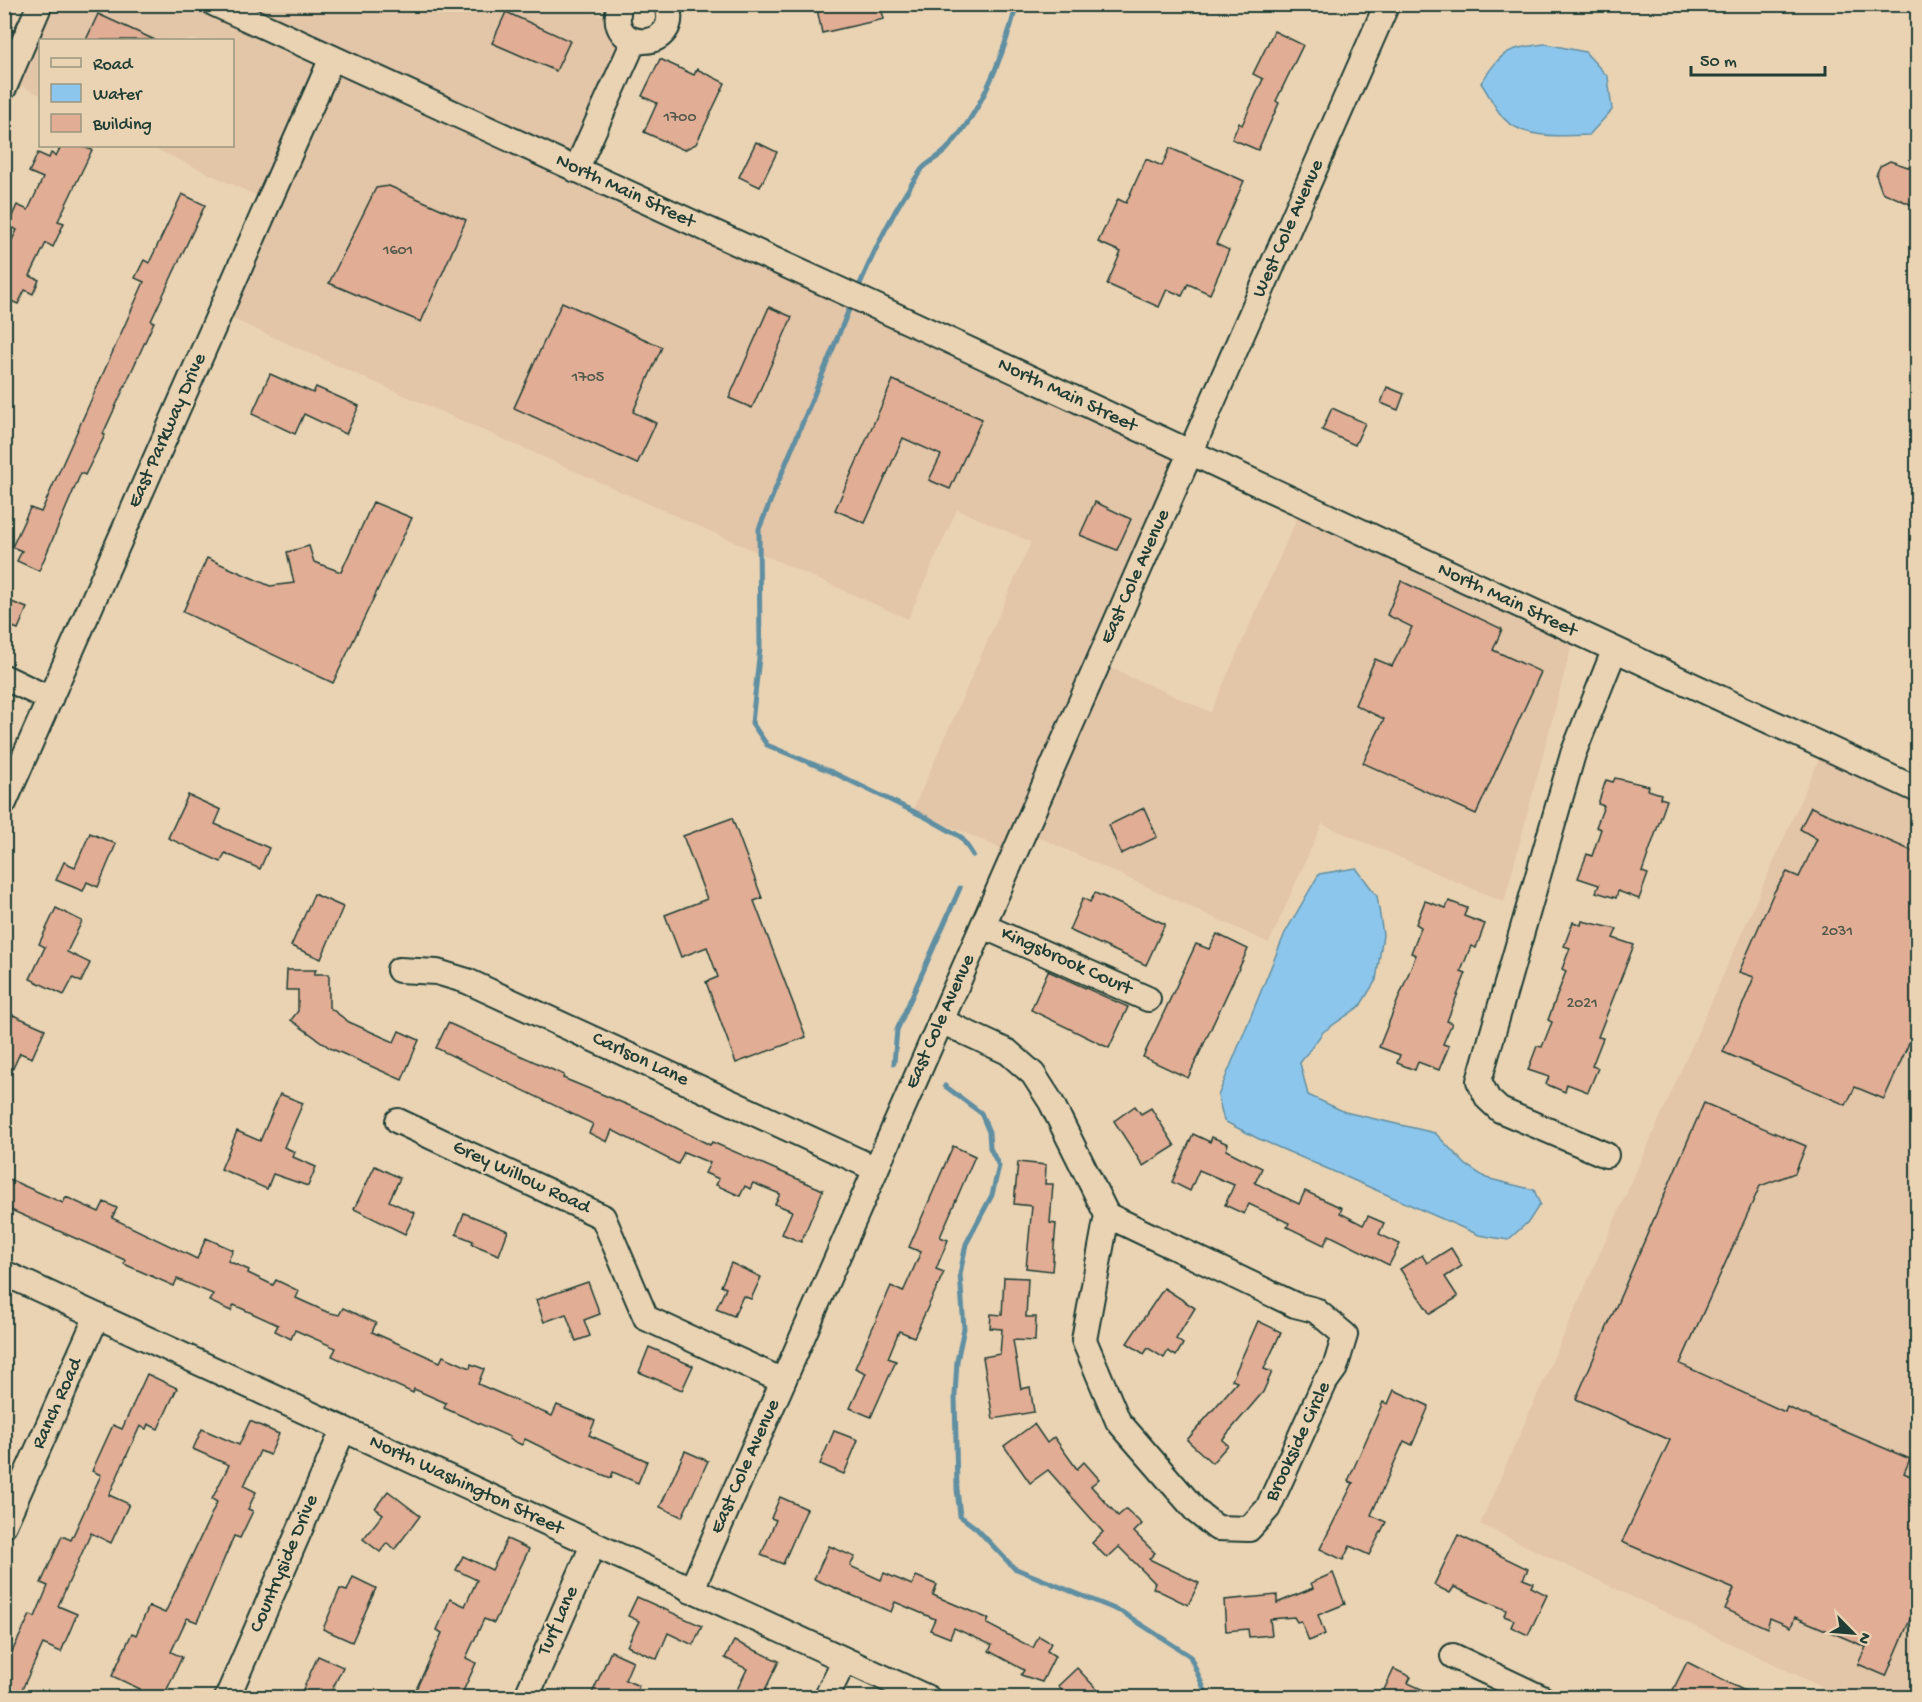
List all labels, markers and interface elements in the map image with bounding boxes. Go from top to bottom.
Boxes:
legend [39,39,234,147]
scale bar [1691,39,1824,77]
text: 50 m [1700,52,1737,73]
text: Road [93,55,134,76]
text: Water [93,85,143,106]
house number: 1700 [663,109,696,128]
text: Building [92,115,152,136]
street label: North Main Street [552,150,700,235]
street label: West Cole Avenue [1248,156,1330,301]
house number: 1601 [382,242,413,261]
street label: East Parkway Drive [124,350,213,512]
street label: North Main Street [994,354,1142,439]
house number: 1705 [571,369,604,388]
street label: East Cole Avenue [1096,506,1176,648]
street label: North Main Street [1434,559,1582,644]
street label: Kingsbrook Court [997,923,1137,1002]
house number: 2031 [1821,923,1853,942]
street label: East Cole Avenue [901,951,981,1093]
house number: 2021 [1566,995,1598,1014]
street label: Carlson Lane [588,1028,692,1093]
street label: Grey Willow Road [449,1136,595,1221]
street label: Ranch Road [28,1353,89,1453]
street label: Brookside Circle [1261,1378,1337,1506]
street label: East Cole Avenue [706,1396,786,1538]
street label: North Washington Street [365,1431,568,1542]
street label: Countryside Drive [246,1491,325,1636]
street label: Turf Lane [533,1582,585,1660]
north arrow [1823,1603,1883,1663]
text: N [1852,1629,1874,1647]

